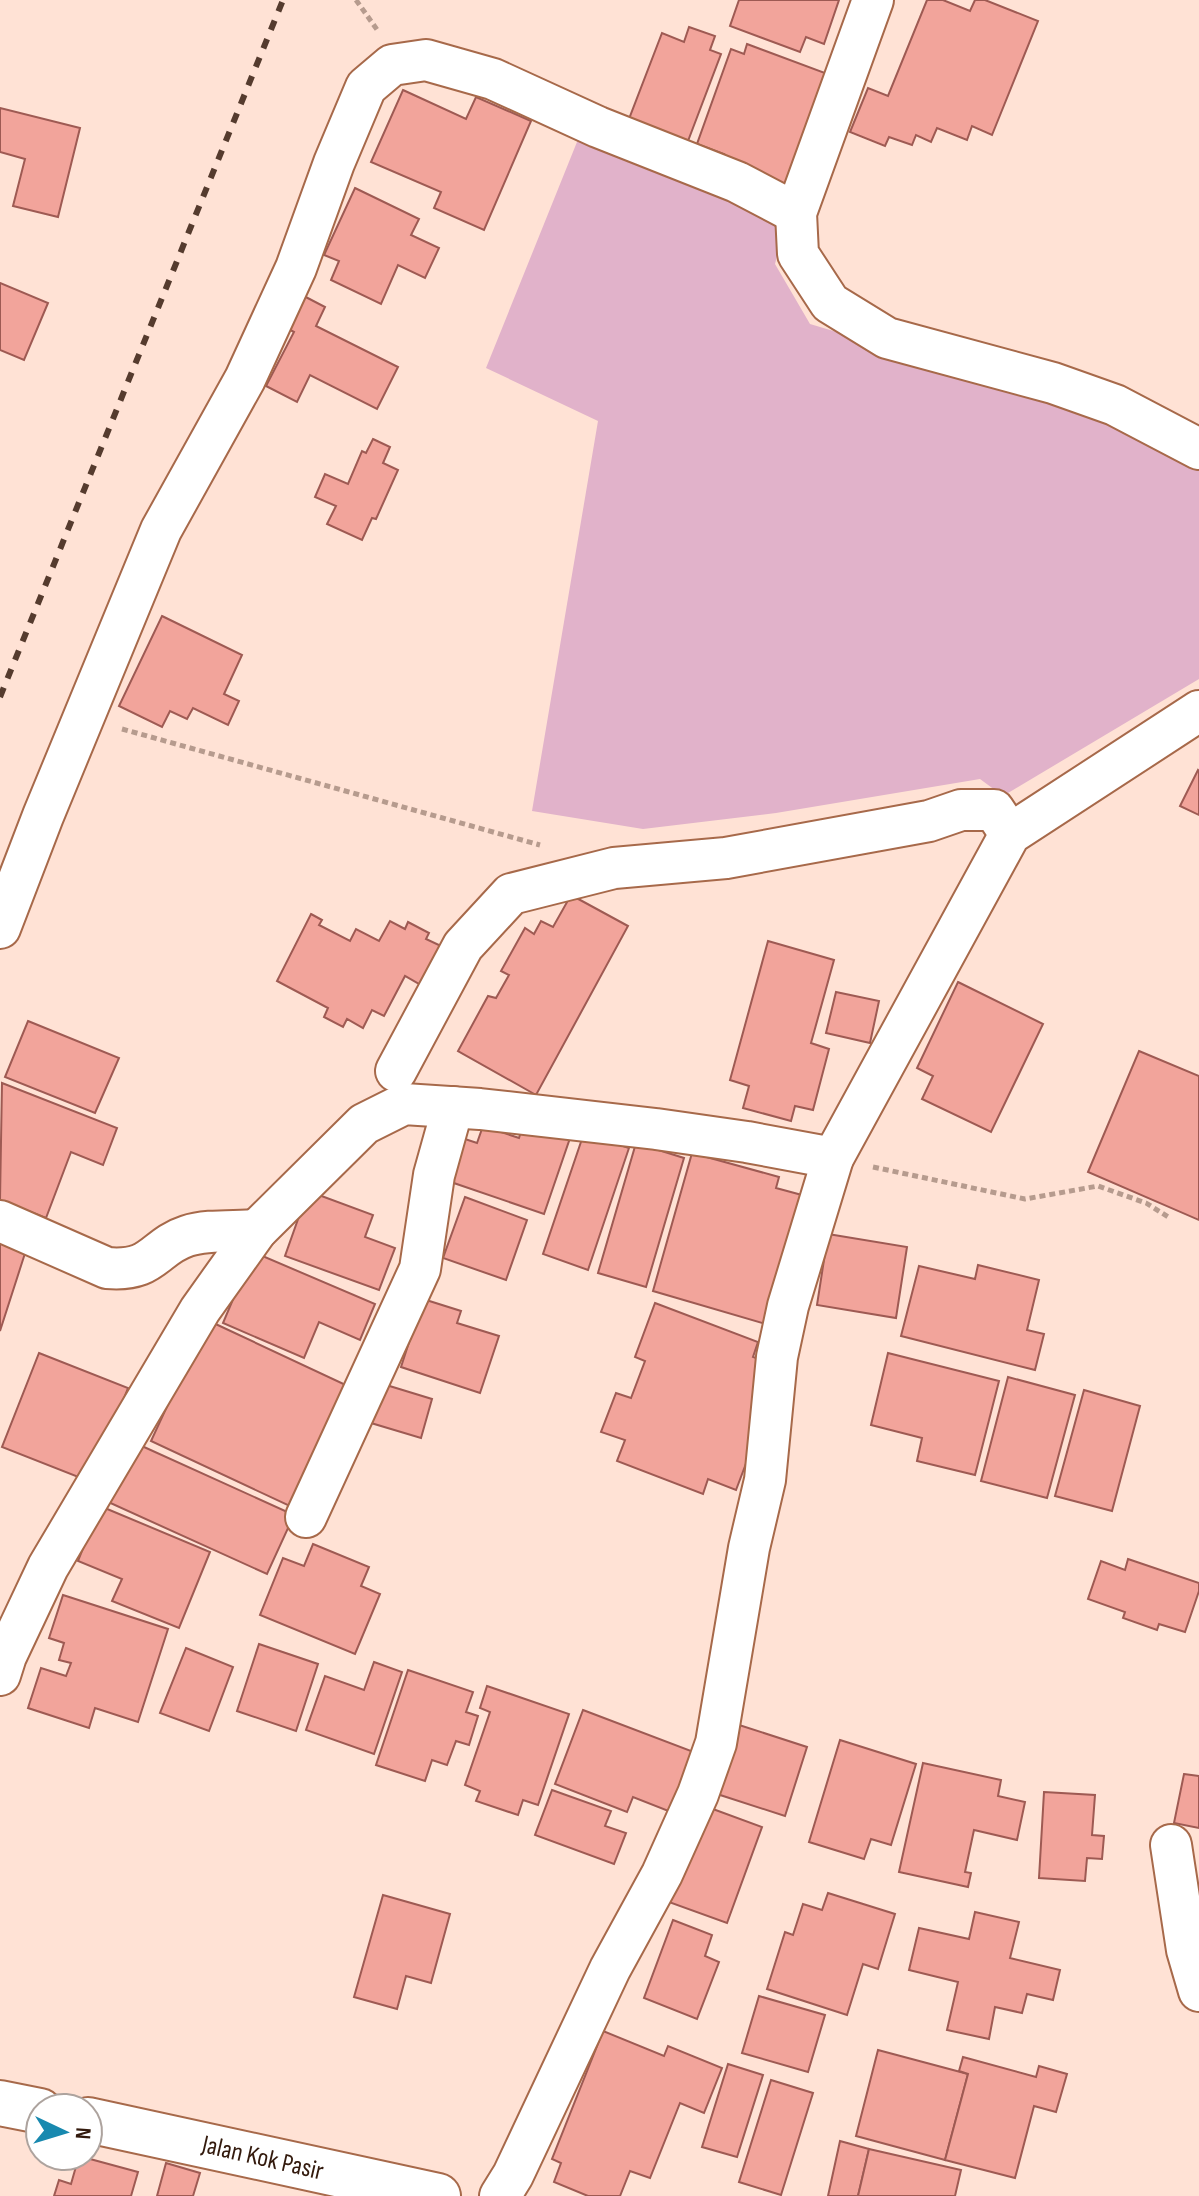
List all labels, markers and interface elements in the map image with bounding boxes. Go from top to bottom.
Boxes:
north arrow [24,2092,104,2172]
text: N [69,2126,96,2140]
street label: Jalan Kok Pasir [198,2129,327,2188]

